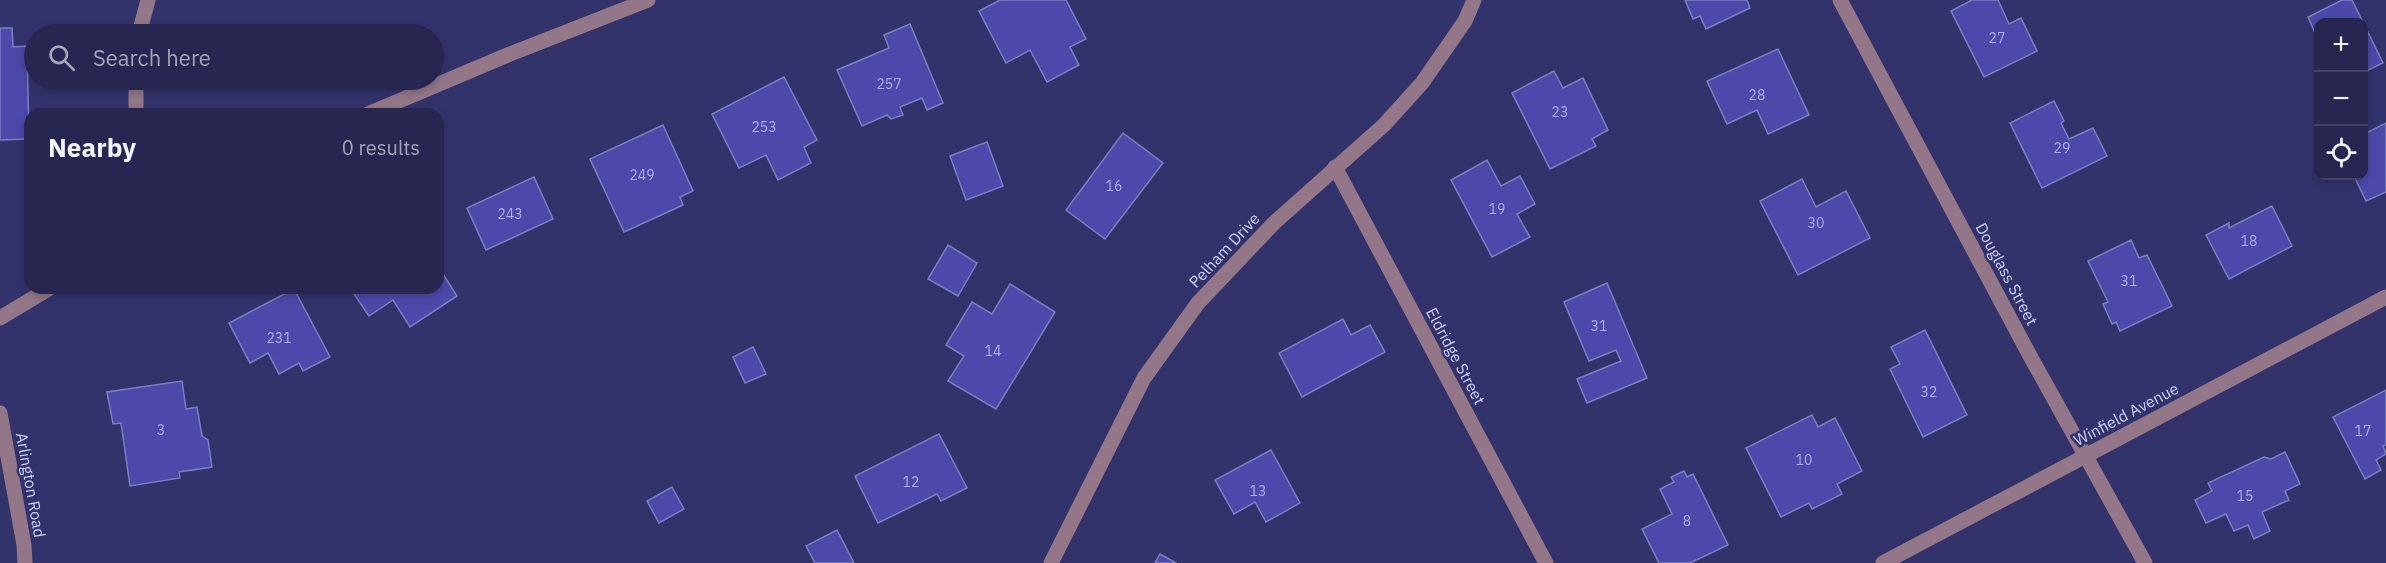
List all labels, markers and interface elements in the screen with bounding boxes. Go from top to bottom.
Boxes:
map controls [2314,18,2368,180]
button: + [2314,18,2368,72]
search box [24,24,444,90]
house number: 27 [1989,29,2005,47]
icon: search [45,41,78,74]
text: Search here [93,43,211,72]
button: − [2314,72,2368,126]
house number: 257 [876,75,902,93]
house number: 28 [1749,86,1765,104]
house number: 23 [1552,103,1568,121]
house number: 253 [751,118,777,136]
button: locate [2314,126,2368,180]
text: Nearby [48,130,136,164]
text: 0 results [342,134,420,161]
house number: 29 [2054,139,2070,157]
house number: 249 [629,166,655,184]
house number: 16 [1106,177,1122,195]
house number: 19 [1489,200,1505,218]
house number: 243 [497,205,523,223]
street label: Pelham Drive [1184,208,1264,292]
house number: 30 [1808,214,1824,232]
street label: Douglass Street [1972,219,2042,329]
house number: 18 [2241,232,2257,250]
house number: 31 [2121,272,2137,290]
street label: Eldridge Street [1422,304,1490,408]
house number: 31 [1591,317,1607,335]
house number: 231 [266,329,292,347]
house number: 14 [985,342,1001,360]
street label: Winfield Avenue [2070,378,2182,450]
house number: 32 [1921,383,1937,401]
house number: 3 [157,421,165,439]
house number: 17 [2355,422,2371,440]
street label: Arlington Road [12,431,50,539]
house number: 10 [1796,451,1812,469]
house number: 12 [903,473,919,491]
house number: 13 [1250,482,1266,500]
house number: 15 [2237,487,2253,505]
house number: 8 [1683,512,1691,530]

